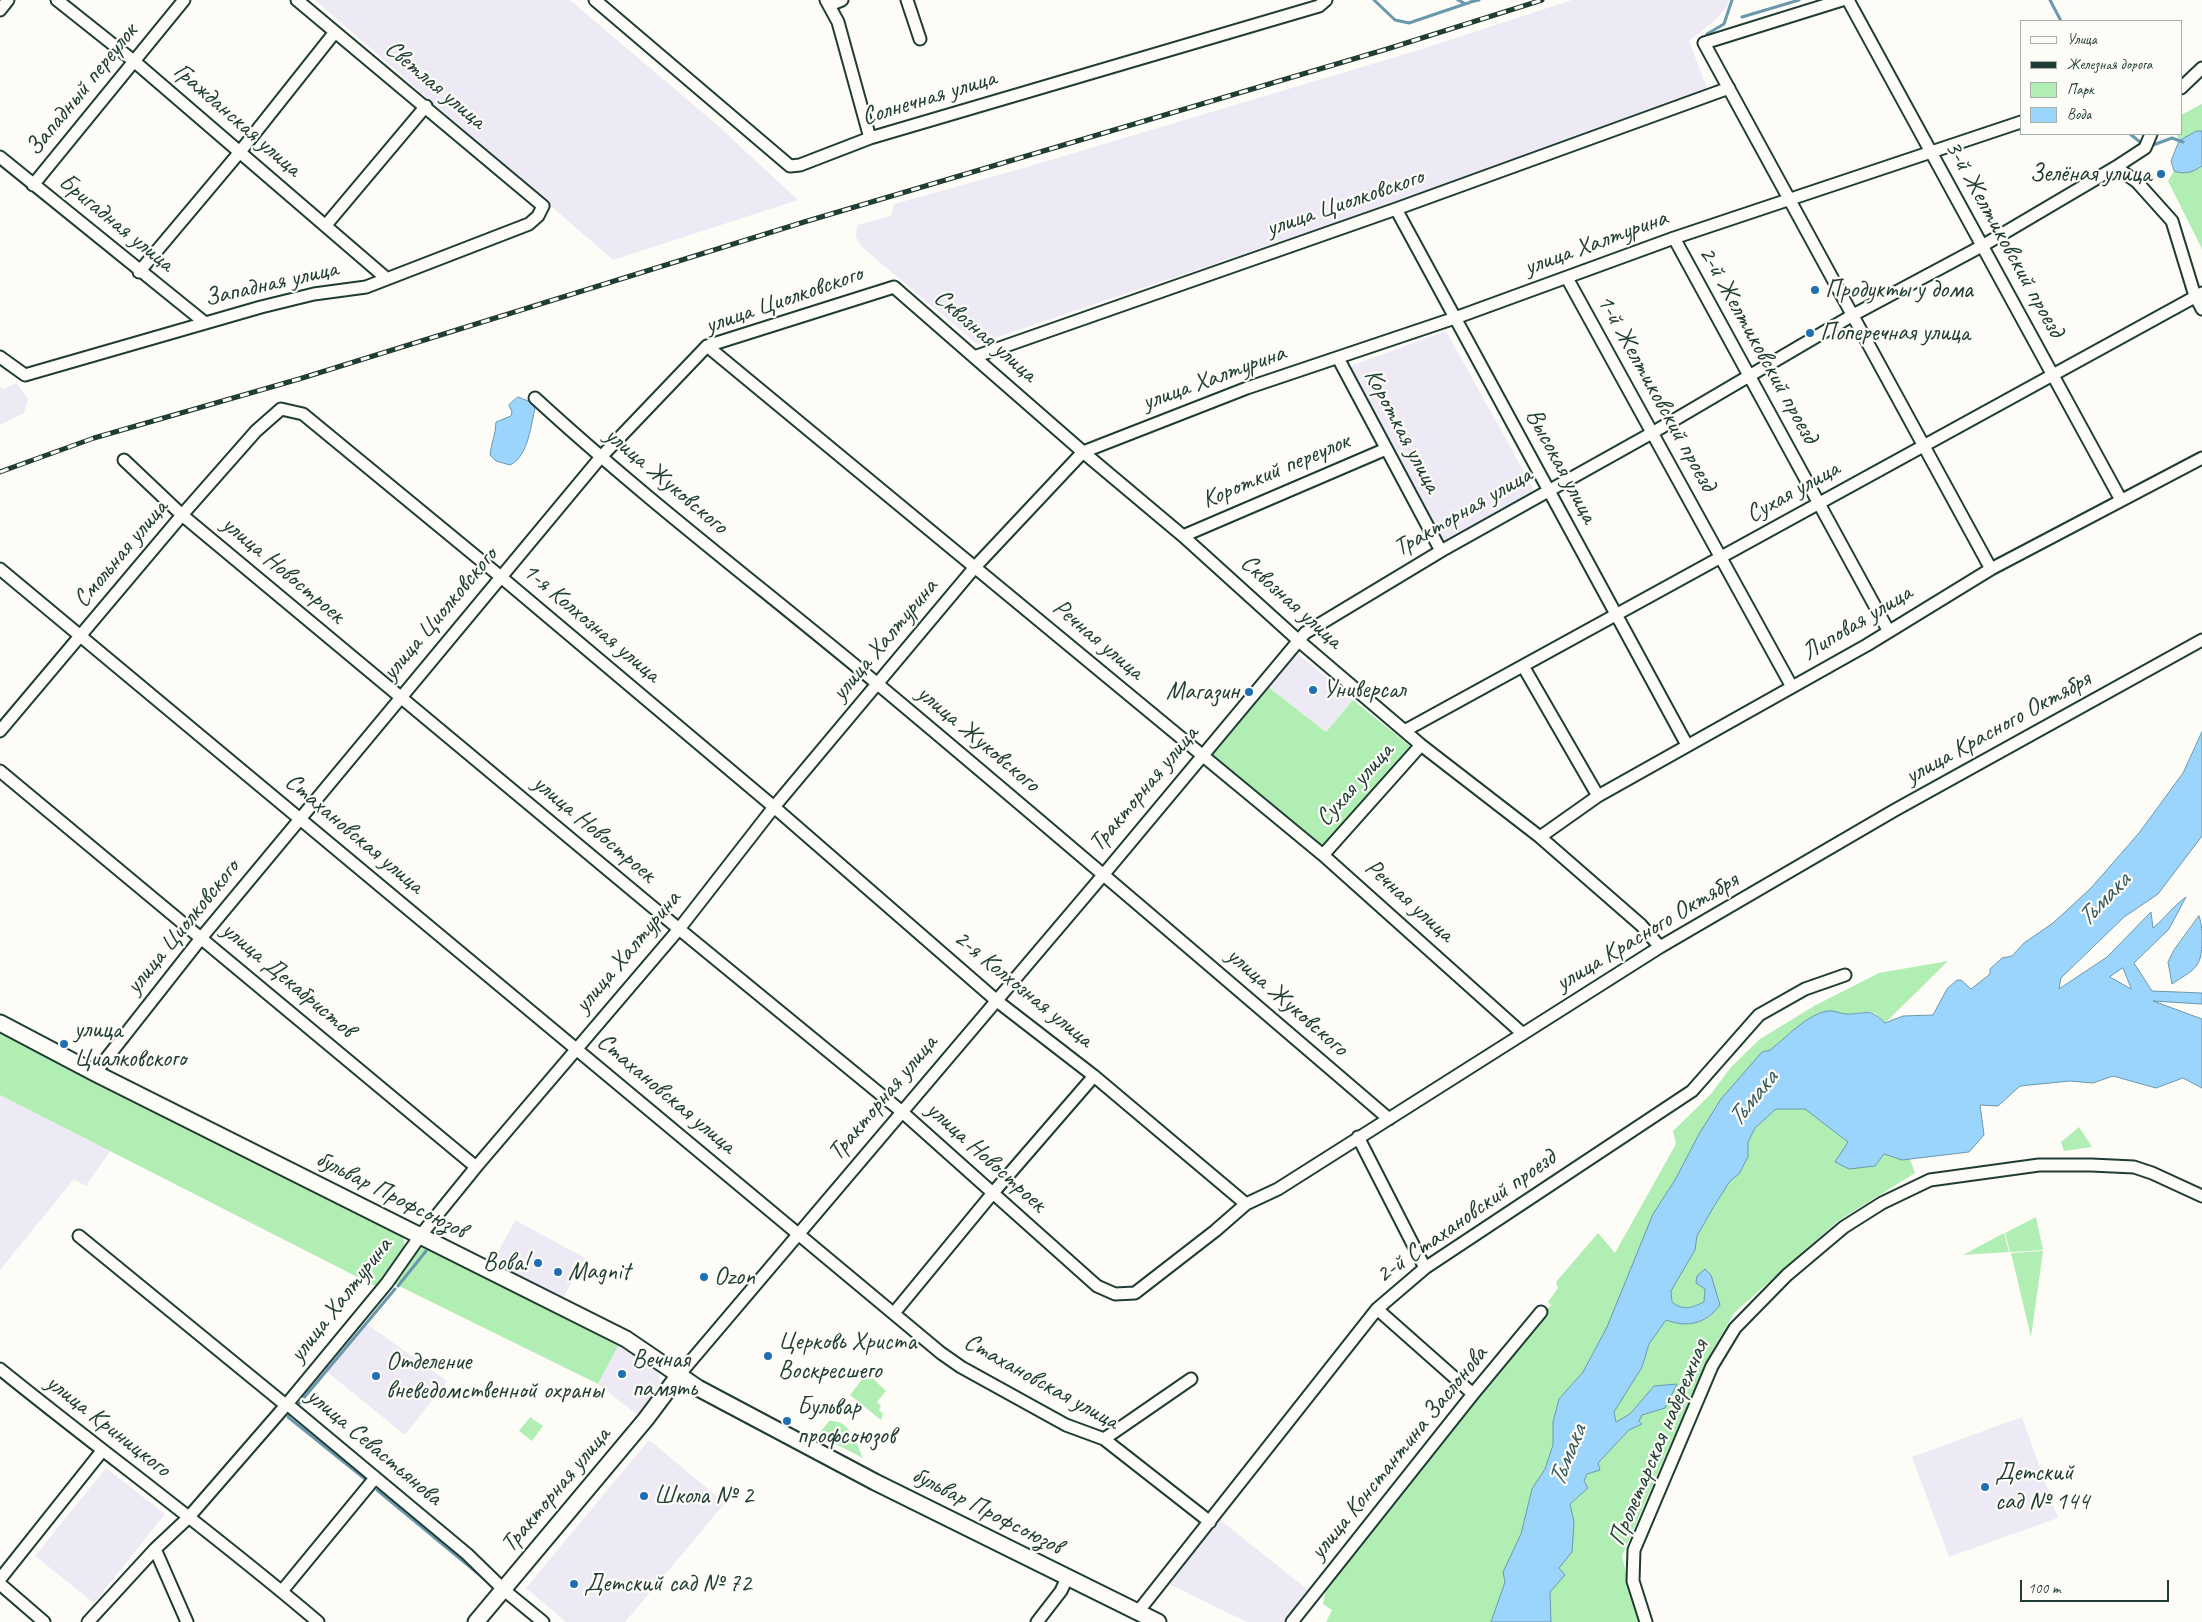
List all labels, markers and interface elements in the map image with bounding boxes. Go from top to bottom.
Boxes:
street label: Западный переулок [19,18,145,162]
legend [2020,20,2182,135]
text: Улица [2067,30,2097,49]
street label: Светлая улица [378,34,492,136]
text: Железная дорога [2067,55,2152,74]
street label: Гражданская улица [167,56,307,184]
street label: Солнечная улица [858,63,1000,133]
text: Парк [2067,80,2094,99]
text: Вода [2067,105,2091,124]
street label: 3-й Желтиковский проезд [1937,135,2071,343]
place label: Зелёная улица [2029,159,2151,189]
street label: улица Циолковского [1262,162,1428,244]
street label: Бригадная улица [52,167,180,279]
marker: Зелёная улица [2155,168,2167,180]
street label: улица Халтурина [1520,203,1672,283]
street label: 2-й Желтиковский проезд [1691,241,1825,449]
street label: Западная улица [201,254,341,314]
street label: улица Циолковского [701,259,867,341]
place label: Продукты у дома [1825,275,1973,305]
street label: Сквозная улица [927,283,1043,389]
marker: Продукты у дома [1809,284,1821,296]
street label: 1-й Желтиковский проезд [1589,289,1723,497]
place label: Поперечная улица [1820,318,1970,348]
marker: Поперечная улица [1804,327,1816,339]
street label: улица Халтурина [1138,338,1290,418]
street label: Короткая улица [1357,364,1447,498]
street label: Высокая улица [1518,404,1604,528]
street label: улица Жуковского [598,421,734,541]
street label: Короткий переулок [1198,426,1354,516]
street label: Сухая улица [1741,454,1845,530]
street label: Тракторная улица [1389,460,1537,564]
street label: Смольная улица [67,494,175,614]
street label: улица Новостроек [215,510,351,630]
street label: улица Циолковского [376,541,504,687]
street label: Сквозная улица [1234,548,1348,656]
street label: 1-я Колхозная улица [516,557,666,689]
street label: улица Халтурина [825,573,945,707]
street label: Липовая улица [1796,578,1918,668]
street label: Речная улица [1046,593,1150,687]
street label: улица Красного Октября [1900,665,2096,791]
place label: Универсал [1323,675,1405,705]
place label: Магазин [1166,677,1239,707]
street label: улица Жуковского [910,679,1046,799]
marker: Универсал [1307,684,1319,696]
marker: Магазин [1243,686,1255,698]
street label: Тракторная улица [1083,720,1205,858]
street label: Сухая улица [1310,737,1400,833]
street label: Стахановская улица [278,767,430,901]
street label: улица Новостроек [526,769,662,889]
street label: Речная улица [1358,853,1460,949]
street label: улица Циолковского [120,854,246,1000]
street label: улица Красного Октября [1550,866,1744,998]
water label: Тьмака [2071,866,2137,934]
street label: улица Халтурина [568,885,688,1019]
street label: улица Декабристов [215,915,361,1045]
street label: 2-я Колхозная улица [947,924,1099,1054]
street label: улица Жуковского [1220,941,1354,1063]
place label: улица Циалковского [74,1015,186,1074]
street label: Стахановская улица [590,1027,742,1161]
street label: Тракторная улица [822,1029,944,1167]
marker: улица Циалковского [58,1038,70,1050]
water label: Тьмака [1721,1064,1785,1134]
street label: улица Новостроек [920,1095,1052,1219]
street label: бульвар Профсоюзов [311,1144,471,1246]
street label: 2-й Стахановский проезд [1370,1144,1562,1290]
street label: улица Халтурина [283,1232,399,1368]
place label: Вова! [483,1248,528,1278]
marker: Вова! [532,1257,544,1269]
place label: Magnit [568,1257,630,1287]
place label: Ozon [714,1262,755,1292]
marker: Magnit [552,1266,564,1278]
marker: Ozon [698,1271,710,1283]
place label: Церковь Христа Воскресшего [778,1327,916,1386]
street label: Стахановская улица [958,1327,1124,1437]
street label: Пролетарская набережная [1602,1336,1716,1550]
street label: улица Константина Заслонова [1304,1340,1494,1566]
place label: Вечная память [632,1345,697,1404]
place label: Отделение вневедомственной охраны [386,1347,603,1406]
marker: Церковь Христа Воскресшего [762,1350,774,1362]
street label: улица Криницкого [40,1368,176,1484]
marker: Вечная память [616,1368,628,1380]
marker: Отделение вневедомственной охраны [370,1370,382,1382]
street label: улица Севастьянова [300,1382,448,1512]
place label: Бульвар профсоюзов [797,1392,895,1451]
marker: Бульвар профсоюзов [781,1415,793,1427]
street label: Тракторная улица [495,1421,617,1559]
water label: Тьмака [1542,1421,1594,1491]
place label: Детский сад № 144 [1995,1458,2089,1517]
street label: бульвар Профсоюзов [907,1460,1067,1562]
place label: Школа № 2 [654,1481,753,1511]
marker: Детский сад № 144 [1979,1481,1991,1493]
marker: Школа № 2 [638,1490,650,1502]
place label: Детский сад № 72 [584,1569,751,1599]
scale bar [2022,1570,2171,1602]
marker: Детский сад № 72 [568,1578,580,1590]
text: 100 m [2028,1579,2060,1598]

